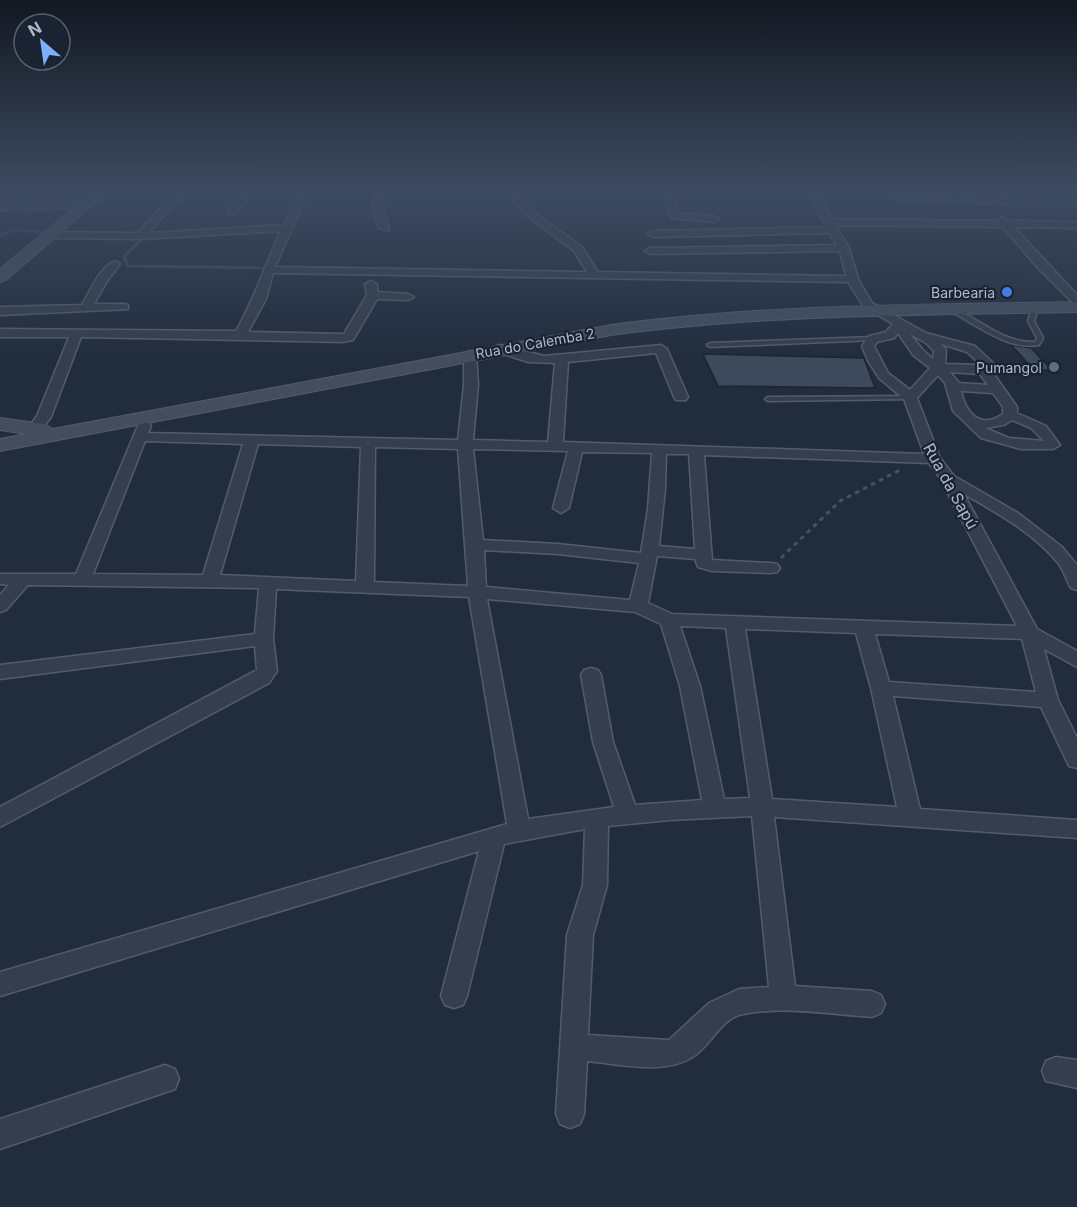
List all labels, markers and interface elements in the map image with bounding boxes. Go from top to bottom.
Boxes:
north arrow [12,12,72,72]
text: N [25,17,45,41]
place label: Barbearia [931,284,995,301]
marker: Barbearia [1000,285,1014,299]
street label: Rua do Calemba 2 [474,324,596,362]
place label: Pumangol [976,359,1042,376]
marker: Pumangol [1047,360,1061,374]
street label: Rua da Sapú [919,440,983,532]

